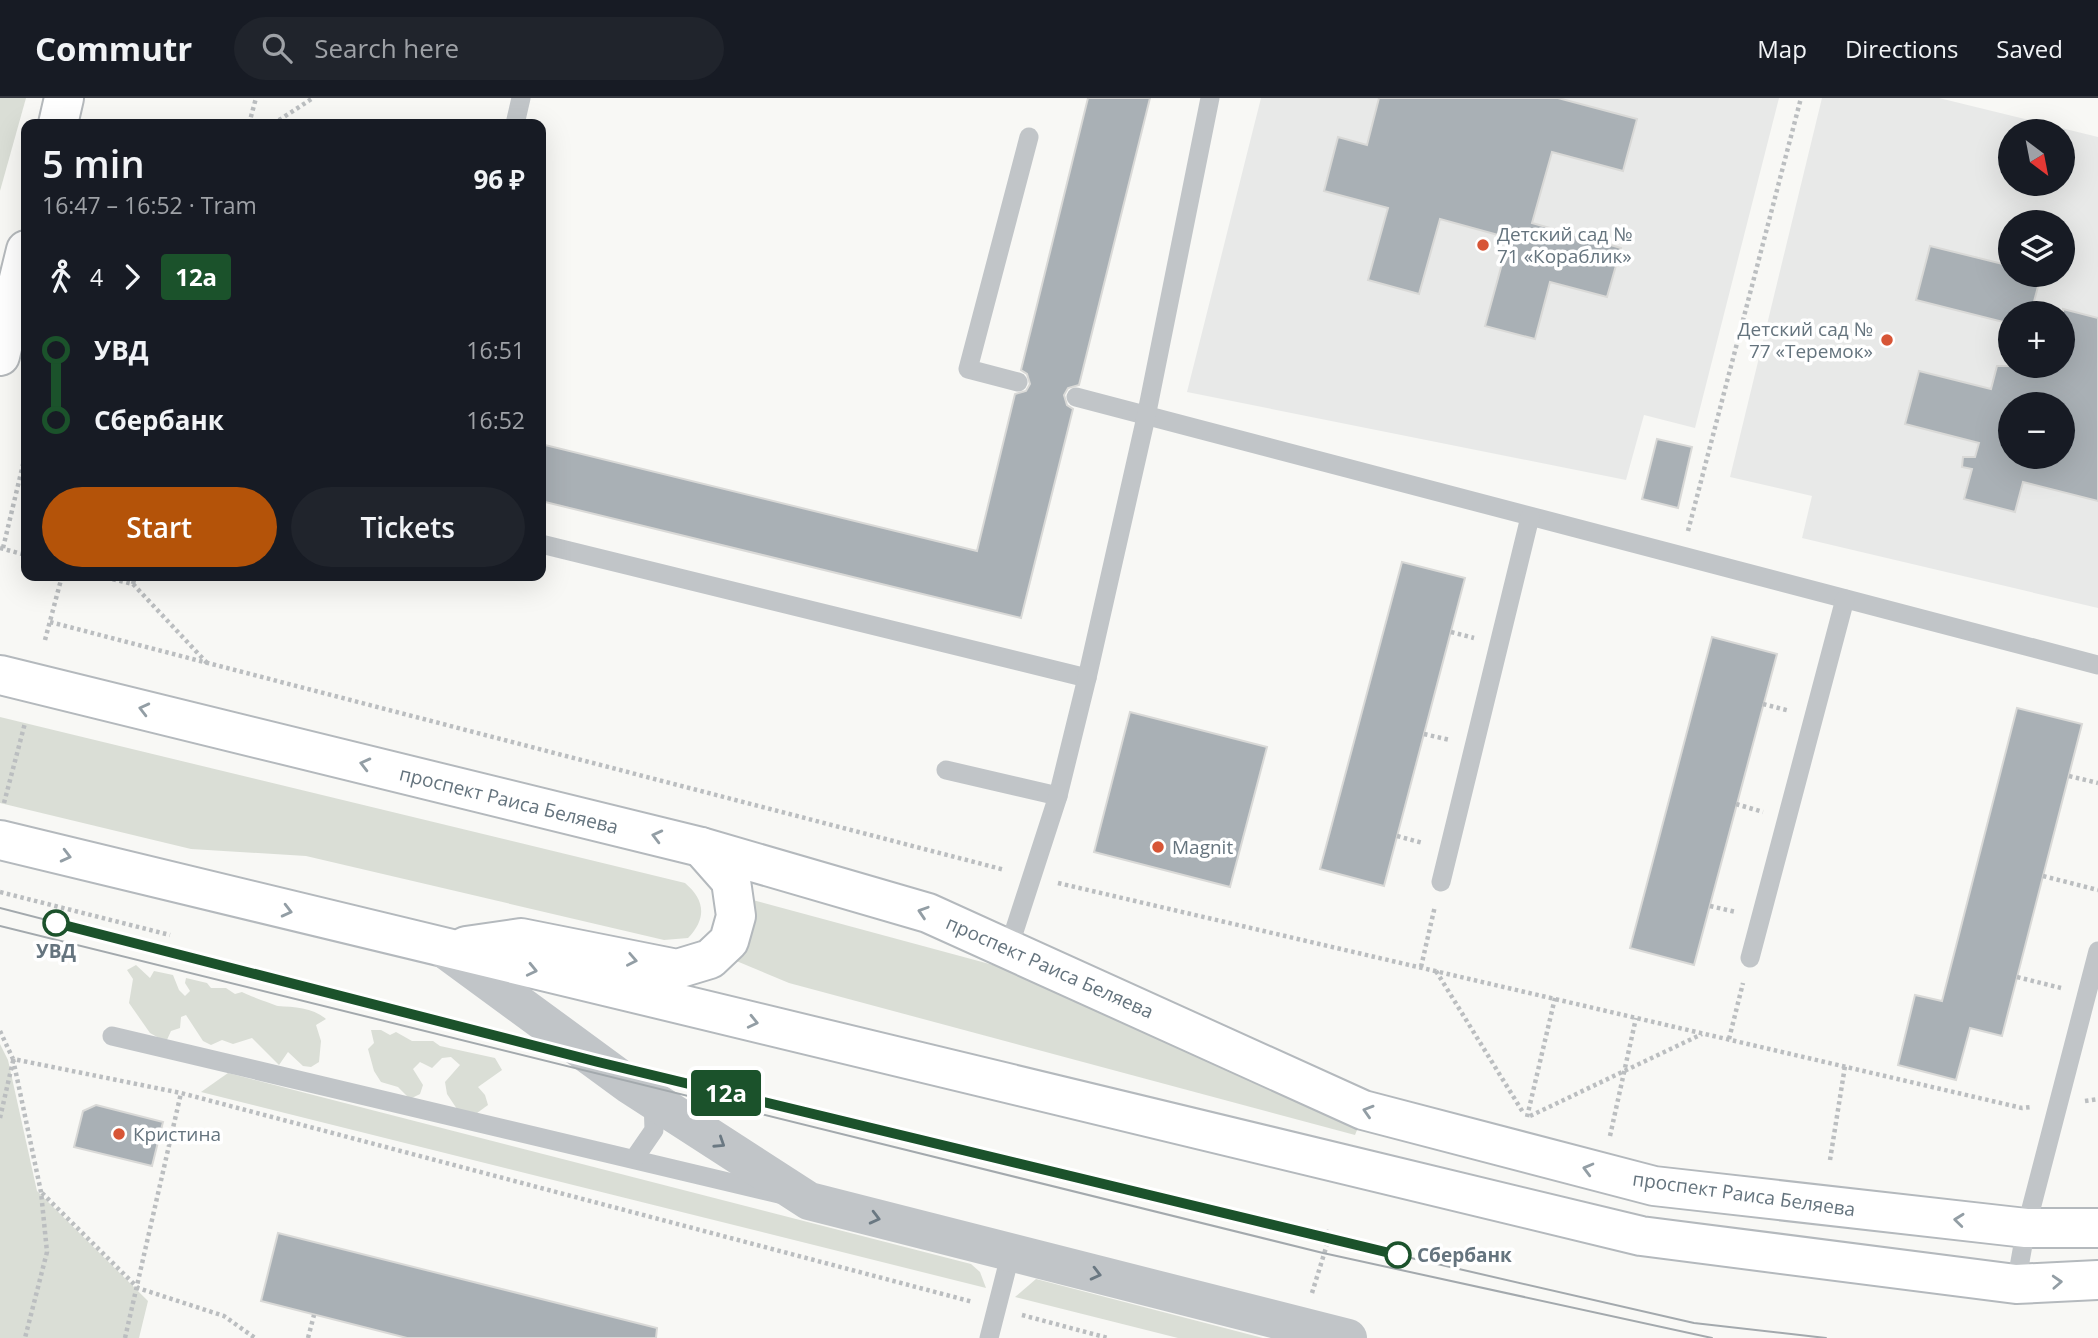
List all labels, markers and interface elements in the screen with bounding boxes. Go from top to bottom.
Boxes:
search box [234,17,724,80]
text: Commutr [35,26,192,71]
icon: search [258,29,296,67]
text: Search here [314,30,459,66]
text: Map [1757,32,1807,65]
text: Directions [1845,32,1958,65]
text: Saved [1996,32,2063,65]
north arrow [1998,119,2076,196]
map controls [1998,119,2075,469]
text: 5 min [42,137,145,189]
text: 96 ₽ [473,161,525,197]
text: 16:47 – 16:52 · Tram [42,189,257,221]
button: layers [1998,210,2075,287]
place label: Детский сад № 71 «Кораблик» [1497,221,1633,269]
marker: Детский сад № 71 «Кораблик» [1475,237,1491,253]
icon: walk [42,258,80,296]
icon: forward [113,258,151,296]
text: 12а [175,260,217,293]
text: 4 [90,261,103,293]
button: + [1998,301,2075,378]
place label: Детский сад № 77 «Теремок» [1738,316,1873,364]
text: УВД [94,332,149,368]
marker: Детский сад № 77 «Теремок» [1879,332,1895,348]
text: 16:51 [466,334,525,366]
button: − [1998,392,2075,469]
text: Сбербанк [94,402,224,438]
text: 16:52 [466,404,525,436]
button: Start [42,487,277,567]
button: Tickets [291,487,525,567]
one-way arrow [139,703,151,717]
one-way arrow [359,758,371,772]
street label: проспект Раиса Беляева [397,760,621,840]
one-way arrow [651,830,663,844]
place label: Magnit [1172,834,1233,860]
marker: Magnit [1150,839,1166,855]
one-way arrow [60,848,72,862]
one-way arrow [281,903,293,917]
one-way arrow [918,906,930,920]
street label: проспект Раиса Беляева [942,909,1158,1025]
marker: УВД [43,910,69,936]
place label: УВД [36,938,76,964]
one-way arrow [625,951,637,966]
one-way arrow [526,962,538,976]
one-way arrow [747,1014,759,1029]
line badge: 12а [686,1070,766,1116]
text: 12а [705,1076,747,1109]
one-way arrow [1363,1104,1375,1119]
place label: Кристина [133,1121,221,1147]
marker: Кристина [111,1126,127,1142]
one-way arrow [712,1135,725,1148]
one-way arrow [1582,1163,1594,1177]
street label: проспект Раиса Беляева [1631,1165,1857,1223]
one-way arrow [869,1210,881,1224]
one-way arrow [1953,1213,1964,1228]
marker: Сбербанк [1385,1242,1411,1268]
place label: Сбербанк [1417,1242,1512,1268]
one-way arrow [1089,1266,1101,1280]
one-way arrow [2052,1275,2063,1290]

